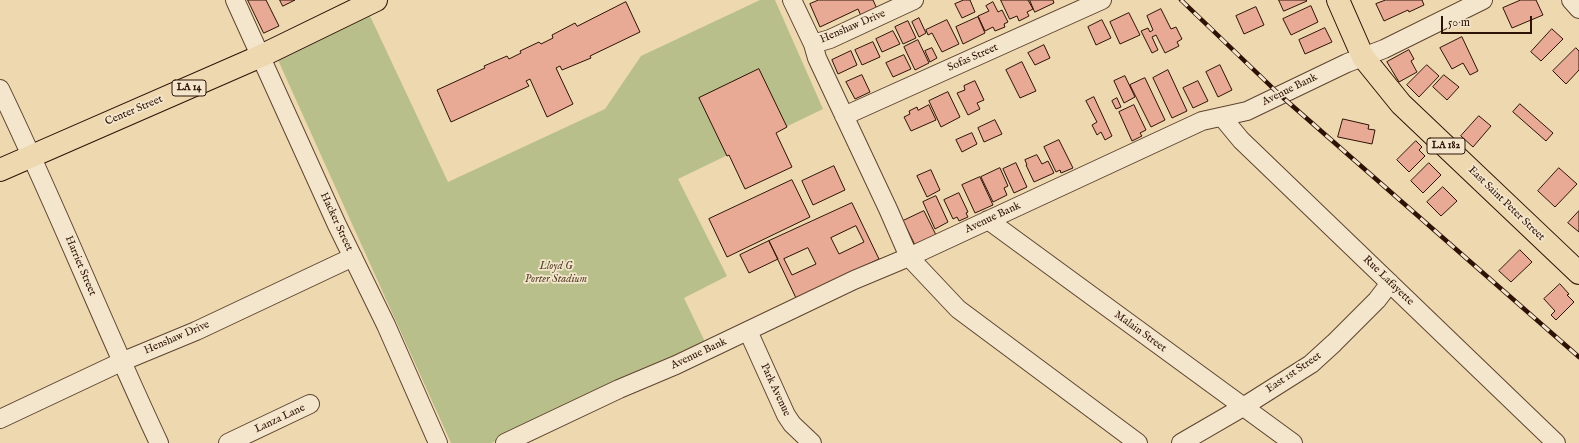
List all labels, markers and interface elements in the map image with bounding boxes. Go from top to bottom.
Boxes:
street label: Henshaw Drive [818,7,888,47]
scale bar [1443,8,1534,34]
text: 50 m [1448,15,1470,30]
street label: Sofas Street [946,41,1000,75]
street label: Avenue Bank [1260,71,1320,109]
road number: LA 14 [172,80,206,96]
street label: Center Street [103,93,165,129]
road number: LA 182 [1427,138,1465,154]
street label: East Saint Peter Street [1465,164,1547,244]
street label: Hacker Street [317,190,355,254]
street label: Avenue Bank [963,199,1023,237]
street label: Harriet Street [61,234,99,298]
street label: Rue Lafayette [1360,253,1416,309]
park label: Lloyd G Porter Stadium [525,260,587,286]
street label: Malain Street [1111,309,1169,355]
street label: Henshaw Drive [142,318,212,358]
street label: Avenue Bank [669,335,729,373]
street label: East 1st Street [1264,350,1324,396]
street label: Park Avenue [757,361,793,419]
street label: Lanza Lane [253,402,307,436]

